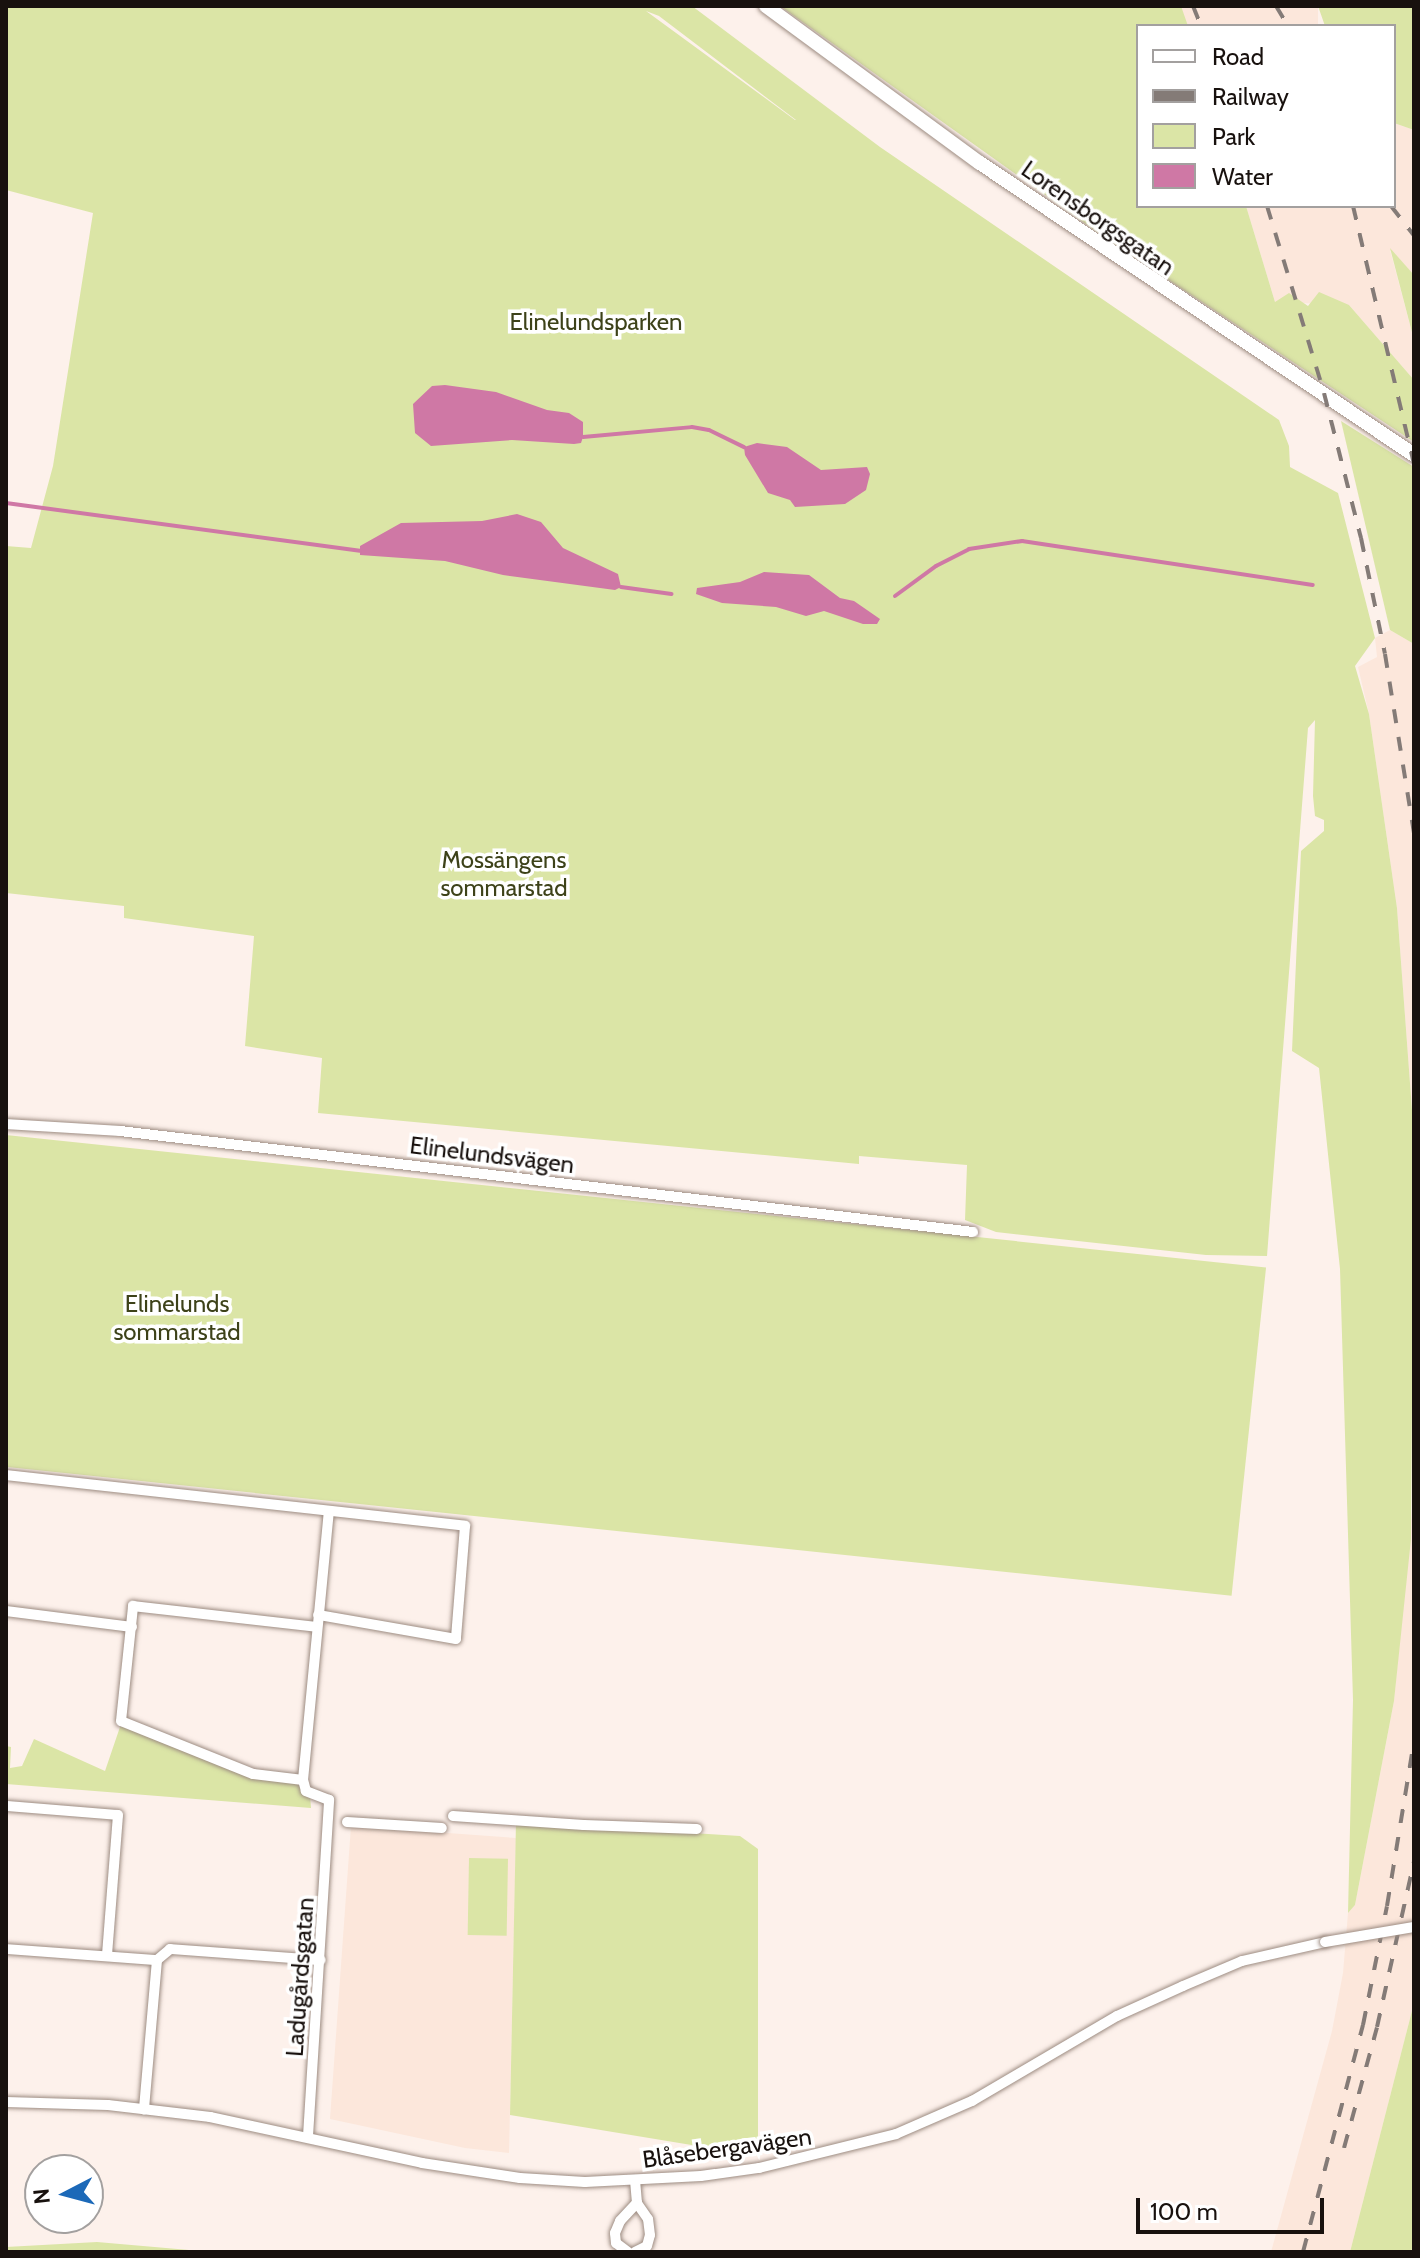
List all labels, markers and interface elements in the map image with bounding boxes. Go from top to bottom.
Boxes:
legend [1136,24,1396,208]
text: Road [1212,42,1264,71]
text: Railway [1212,82,1289,111]
text: Park [1212,122,1255,151]
street label: Lorensborgsgatan [1016,155,1180,281]
text: Water [1212,162,1273,191]
park label: Elinelundsparken [509,308,683,336]
park label: Mossängens sommarstad [440,846,568,902]
street label: Elinelundsvägen [408,1131,576,1179]
park label: Elinelunds sommarstad [113,1290,241,1346]
street label: Ladugårdsgatan [280,1896,320,2058]
street label: Blåsebergavägen [641,2122,813,2174]
north arrow [24,2154,104,2234]
scale bar [1140,2182,1328,2232]
text: N [27,2187,56,2206]
text: 100 m [1150,2197,1218,2226]

